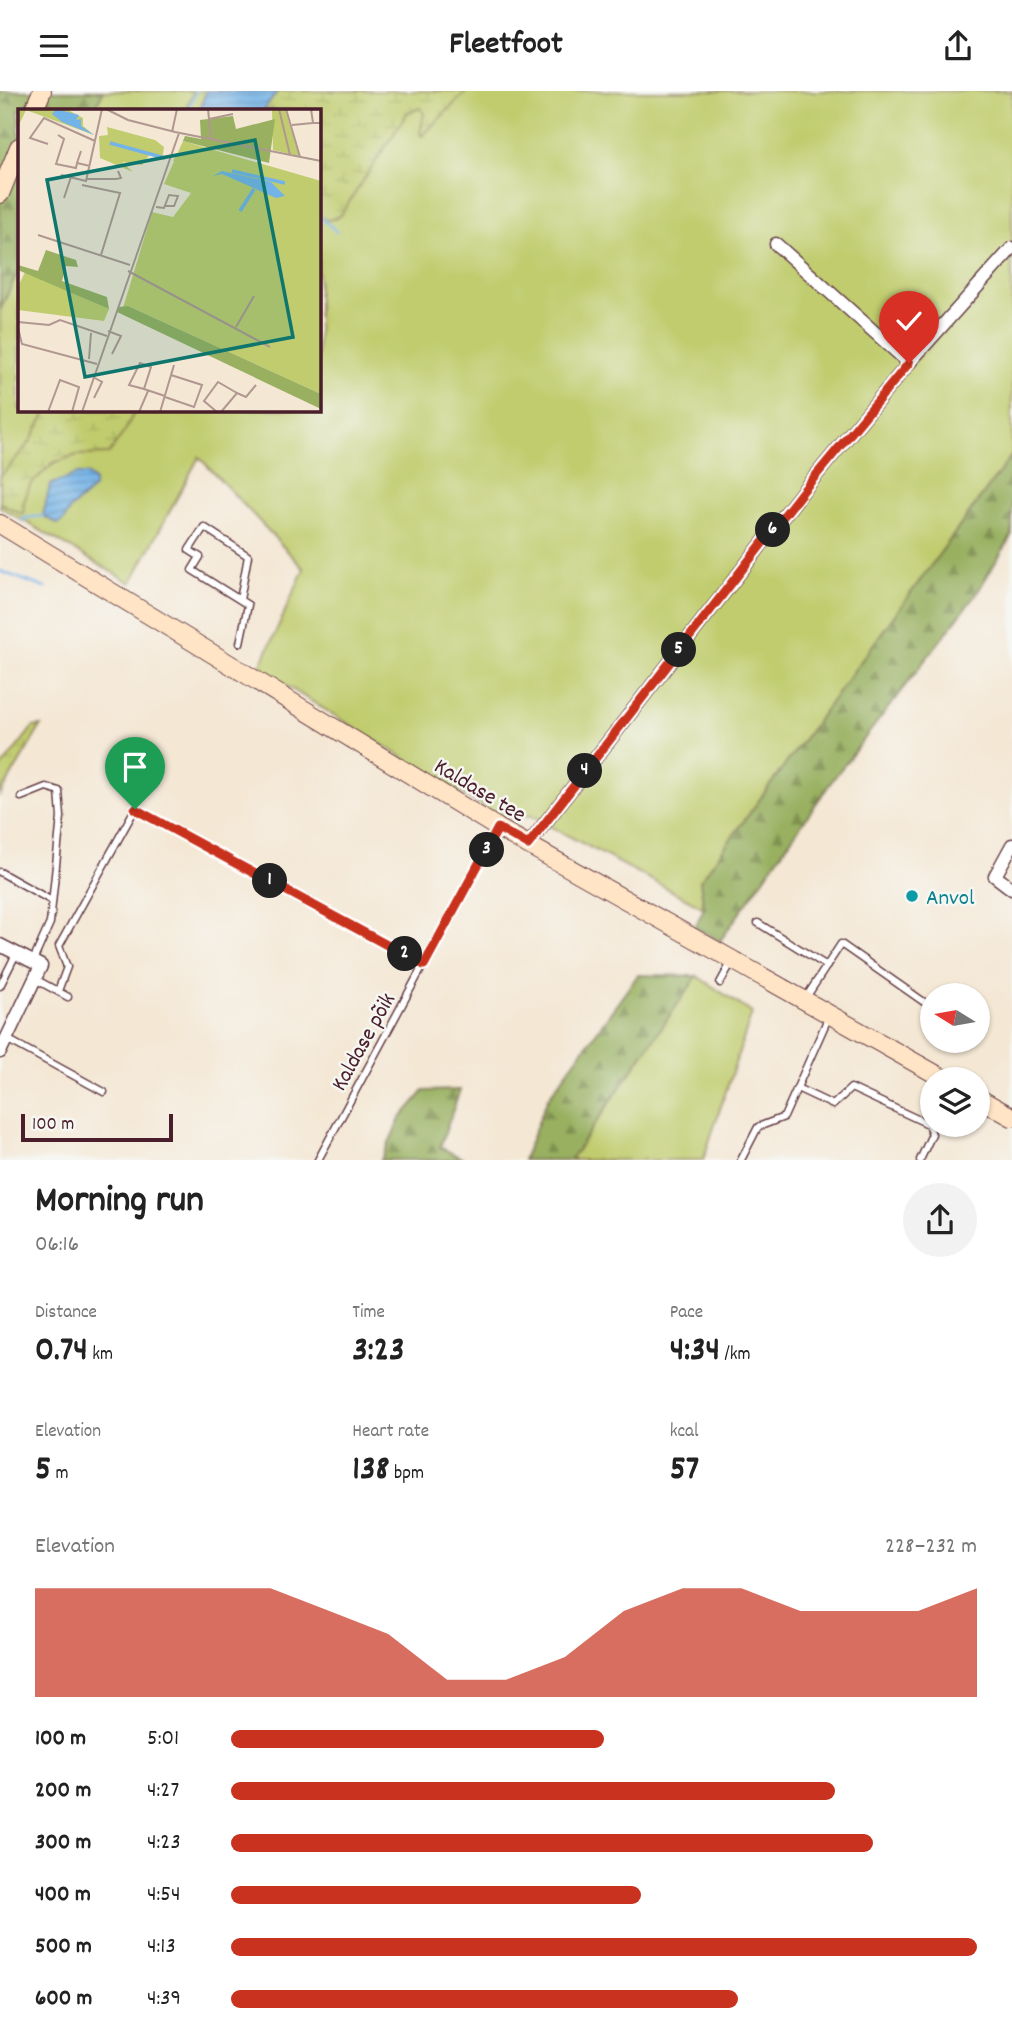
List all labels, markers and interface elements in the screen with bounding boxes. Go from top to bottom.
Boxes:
text: Fleetfoot [449,23,563,69]
icon: menu [35,27,73,65]
icon: share [939,27,977,65]
inset map [18,109,320,411]
pin [879,291,939,363]
icon: check [890,302,928,340]
pin: 6 [756,513,790,548]
text: 6 [768,516,777,543]
pin: 5 [662,633,696,667]
text: 5 [674,636,683,663]
pin [105,737,165,809]
icon: arrive [116,748,154,786]
street label: Kaldase tee [427,752,532,832]
pin: 4 [568,753,602,789]
text: 4 [581,757,588,784]
pin: 3 [470,833,504,867]
text: 3 [482,836,491,863]
pin: 1 [252,863,288,899]
text: 1 [267,867,272,894]
place label: Anvol [926,883,975,916]
marker: Anvol [904,888,920,904]
pin: 2 [388,937,422,971]
text: 2 [400,940,409,967]
north arrow [920,983,990,1053]
map controls [920,983,990,1137]
street label: Kaldase põik [324,987,406,1098]
button: layers [920,1067,990,1137]
scale bar [21,1111,173,1143]
text: 100 m [32,1112,74,1139]
text: Morning run [35,1175,204,1230]
button: share [903,1183,977,1257]
text: 06:16 [35,1229,79,1262]
text: Distance [35,1300,97,1327]
text: Time [352,1300,385,1327]
text: Pace [670,1300,703,1327]
text: 0.74 [35,1327,88,1377]
text: 3:23 [352,1327,405,1377]
text: 4:34 [670,1327,720,1377]
text: km [88,1342,113,1369]
text: /km [720,1342,751,1369]
text: Elevation [35,1419,101,1446]
text: Heart rate [352,1419,429,1446]
text: kcal [670,1419,699,1446]
text: 5 [35,1446,51,1496]
text: 138 [352,1446,390,1496]
text: 57 [670,1446,699,1496]
text: m [51,1461,69,1488]
text: bpm [390,1461,424,1488]
text: Elevation [35,1531,115,1564]
text: 228–232 m [885,1531,977,1564]
text: 100 m [35,1723,86,1756]
text: 5:01 [147,1723,179,1756]
text: 200 m [35,1775,91,1808]
text: 4:27 [147,1775,179,1808]
text: 300 m [35,1827,91,1860]
text: 4:23 [147,1827,181,1860]
text: 400 m [35,1879,91,1912]
text: 4:54 [147,1879,181,1912]
text: 500 m [35,1931,92,1964]
text: 4:13 [147,1931,176,1964]
text: 600 m [35,1983,92,2016]
text: 4:39 [147,1983,181,2016]

